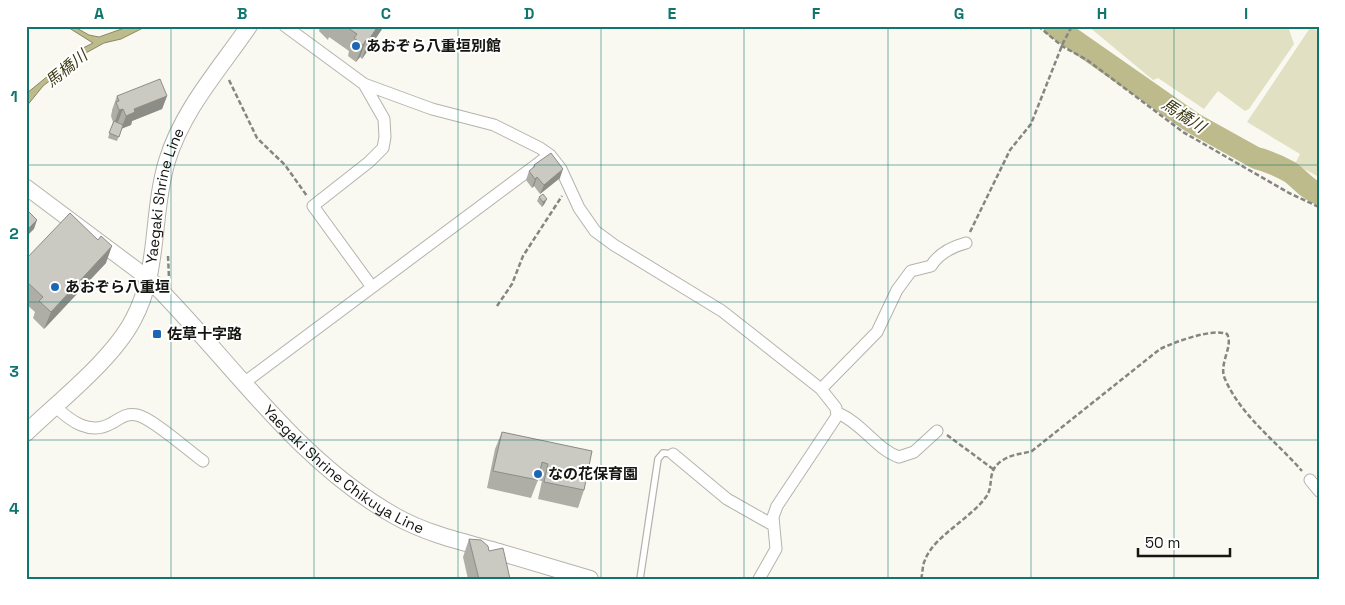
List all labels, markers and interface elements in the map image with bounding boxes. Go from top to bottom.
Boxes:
text: A [94,3,104,24]
text: B [237,3,247,24]
text: C [381,3,391,24]
text: D [524,3,534,24]
text: E [668,3,677,24]
text: F [812,3,821,24]
text: G [954,3,964,24]
text: H [1097,3,1107,24]
text: I [1244,3,1248,24]
place label: あおぞら八重垣別館 [366,36,501,55]
marker: あおぞら八重垣別館 [350,40,362,52]
water label: 馬橋川 [41,44,93,92]
text: 1 [10,86,18,107]
water label: 馬橋川 [1158,94,1211,138]
street label: Yaegaki Shrine Line [141,124,188,265]
text: 2 [9,223,19,244]
place label: あおぞら八重垣 [65,277,170,296]
marker: あおぞら八重垣 [49,281,61,293]
place label: 佐草十字路 [167,324,242,343]
marker: 佐草十字路 [151,328,163,340]
text: 3 [9,361,19,382]
street label: Yaegaki Shrine Chikuya Line [259,401,427,538]
place label: なの花保育園 [548,464,638,483]
marker: なの花保育園 [532,468,544,480]
text: 4 [9,498,19,519]
scale bar [1138,525,1230,557]
text: 50 m [1145,533,1180,552]

